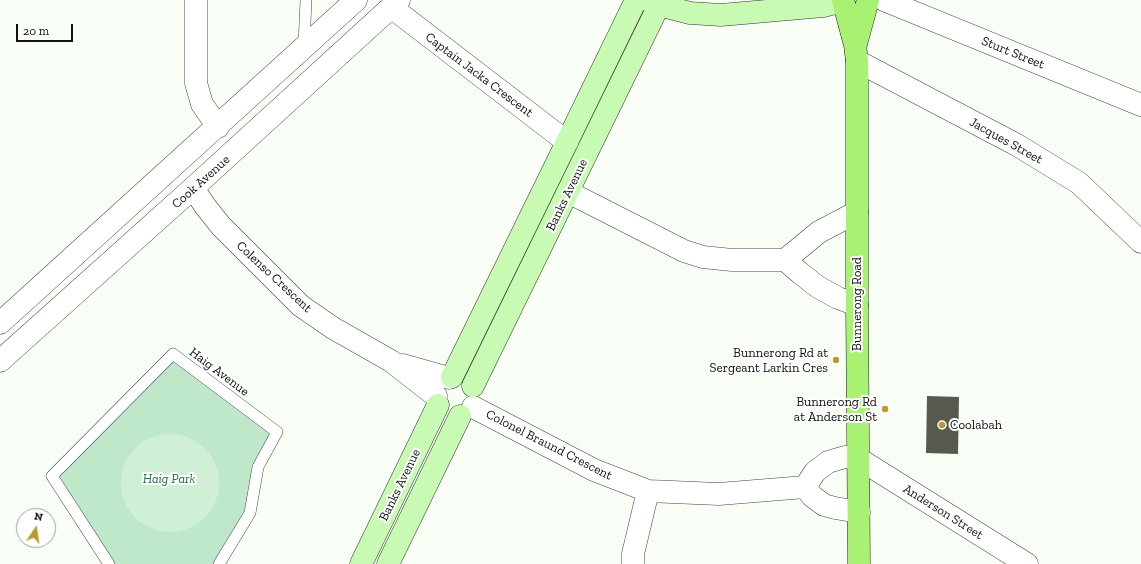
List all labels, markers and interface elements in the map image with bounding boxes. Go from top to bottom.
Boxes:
scale bar [18,16,75,42]
text: 20 m [23,24,49,38]
street label: Captain Jacka Crescent [422,29,536,121]
street label: Sturt Street [979,33,1047,73]
street label: Jacques Street [967,115,1045,167]
street label: Cook Avenue [169,152,233,212]
street label: Banks Avenue [543,156,591,234]
street label: Colenso Crescent [233,238,315,316]
street label: Bunnerong Road [849,257,865,351]
street label: Haig Avenue [186,344,252,400]
place label: Bunnerong Rd at Sergeant Larkin Cres [710,345,828,376]
marker: Bunnerong Rd at Sergeant Larkin Cres [831,355,841,365]
place label: Bunnerong Rd at Anderson St [794,394,877,425]
marker: Bunnerong Rd at Anderson St [880,404,890,414]
street label: Colonel Braund Crescent [483,406,615,484]
place label: Coolabah [950,417,1002,433]
marker: Coolabah [937,420,947,430]
street label: Banks Avenue [376,446,424,524]
park label: Haig Park [143,471,195,487]
street label: Anderson Street [900,481,986,543]
north arrow [16,508,56,548]
text: N [33,510,44,524]

